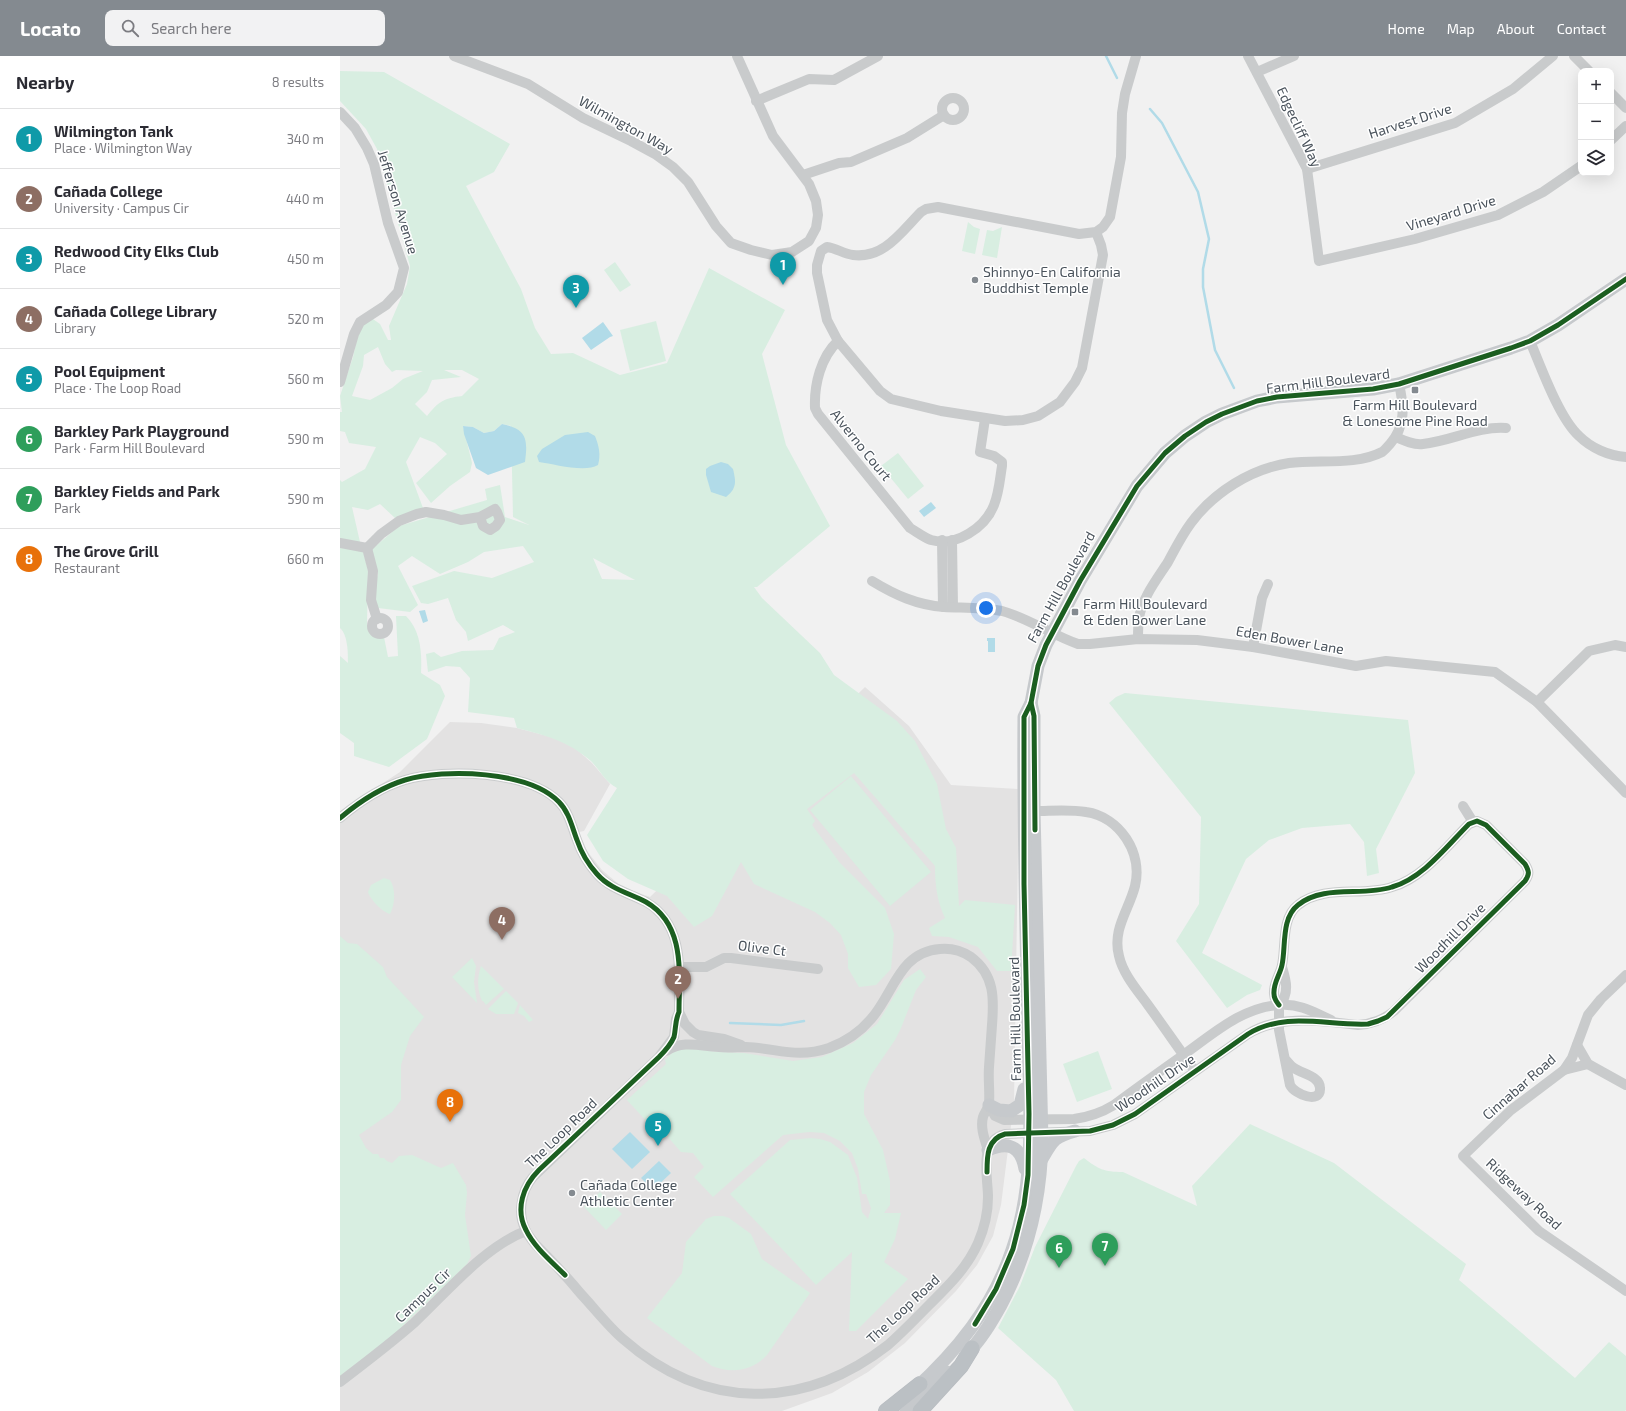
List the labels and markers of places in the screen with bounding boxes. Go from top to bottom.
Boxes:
pin: 1 [770,252,796,285]
place label: Shinnyo-En California Buddhist Temple [983,263,1121,296]
pin: 3 [563,275,589,308]
marker: Shinnyo-En California Buddhist Temple [970,275,980,285]
marker: Farm Hill Boulevard & Lonesome Pine Road [1410,385,1420,395]
place label: Farm Hill Boulevard & Lonesome Pine Road [1342,396,1488,429]
place label: Farm Hill Boulevard & Eden Bower Lane [1083,595,1208,628]
marker: Farm Hill Boulevard & Eden Bower Lane [1070,607,1080,617]
pin: 4 [489,907,515,940]
pin: 2 [665,966,691,999]
pin: 8 [437,1089,463,1122]
pin: 5 [645,1113,671,1146]
place label: Cañada College Athletic Center [580,1176,677,1209]
marker: Cañada College Athletic Center [567,1188,577,1198]
pin: 7 [1092,1233,1118,1266]
pin: 6 [1046,1235,1072,1268]

